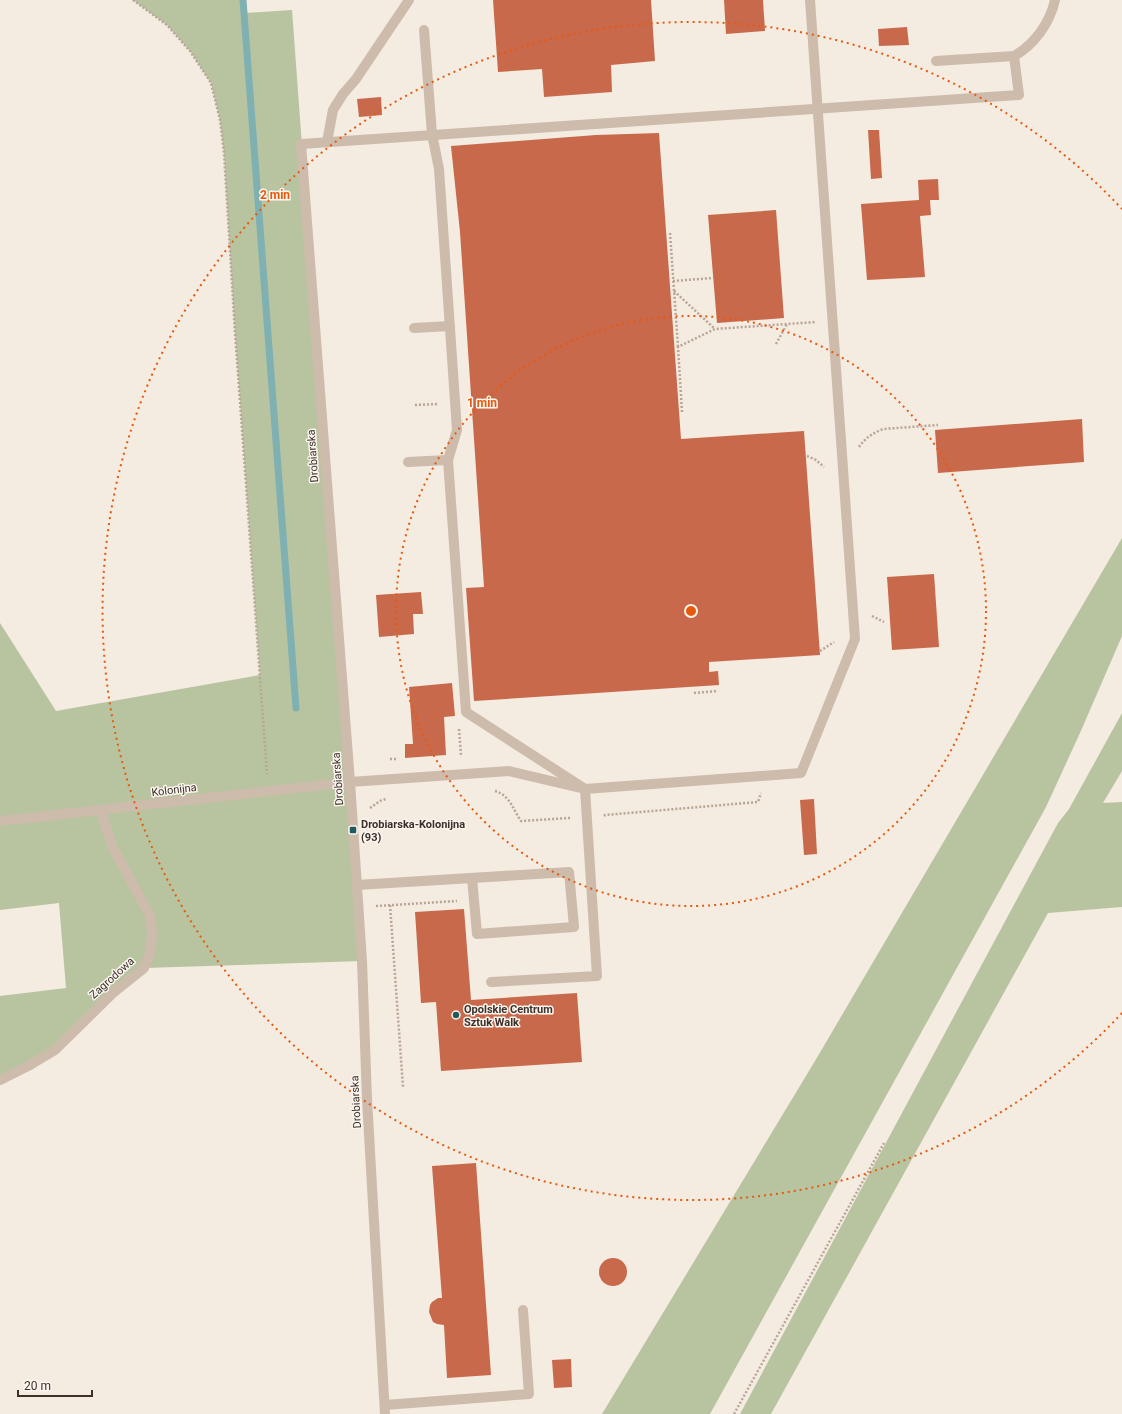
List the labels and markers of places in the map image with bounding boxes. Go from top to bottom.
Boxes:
centre of rings [684,604,698,618]
place label: Drobiarska-Kolonijna (93) [361,818,465,844]
marker: Drobiarska-Kolonijna (93) [348,825,358,835]
place label: Opolskie Centrum Sztuk Walk [464,1003,553,1029]
marker: Opolskie Centrum Sztuk Walk [451,1010,461,1020]

